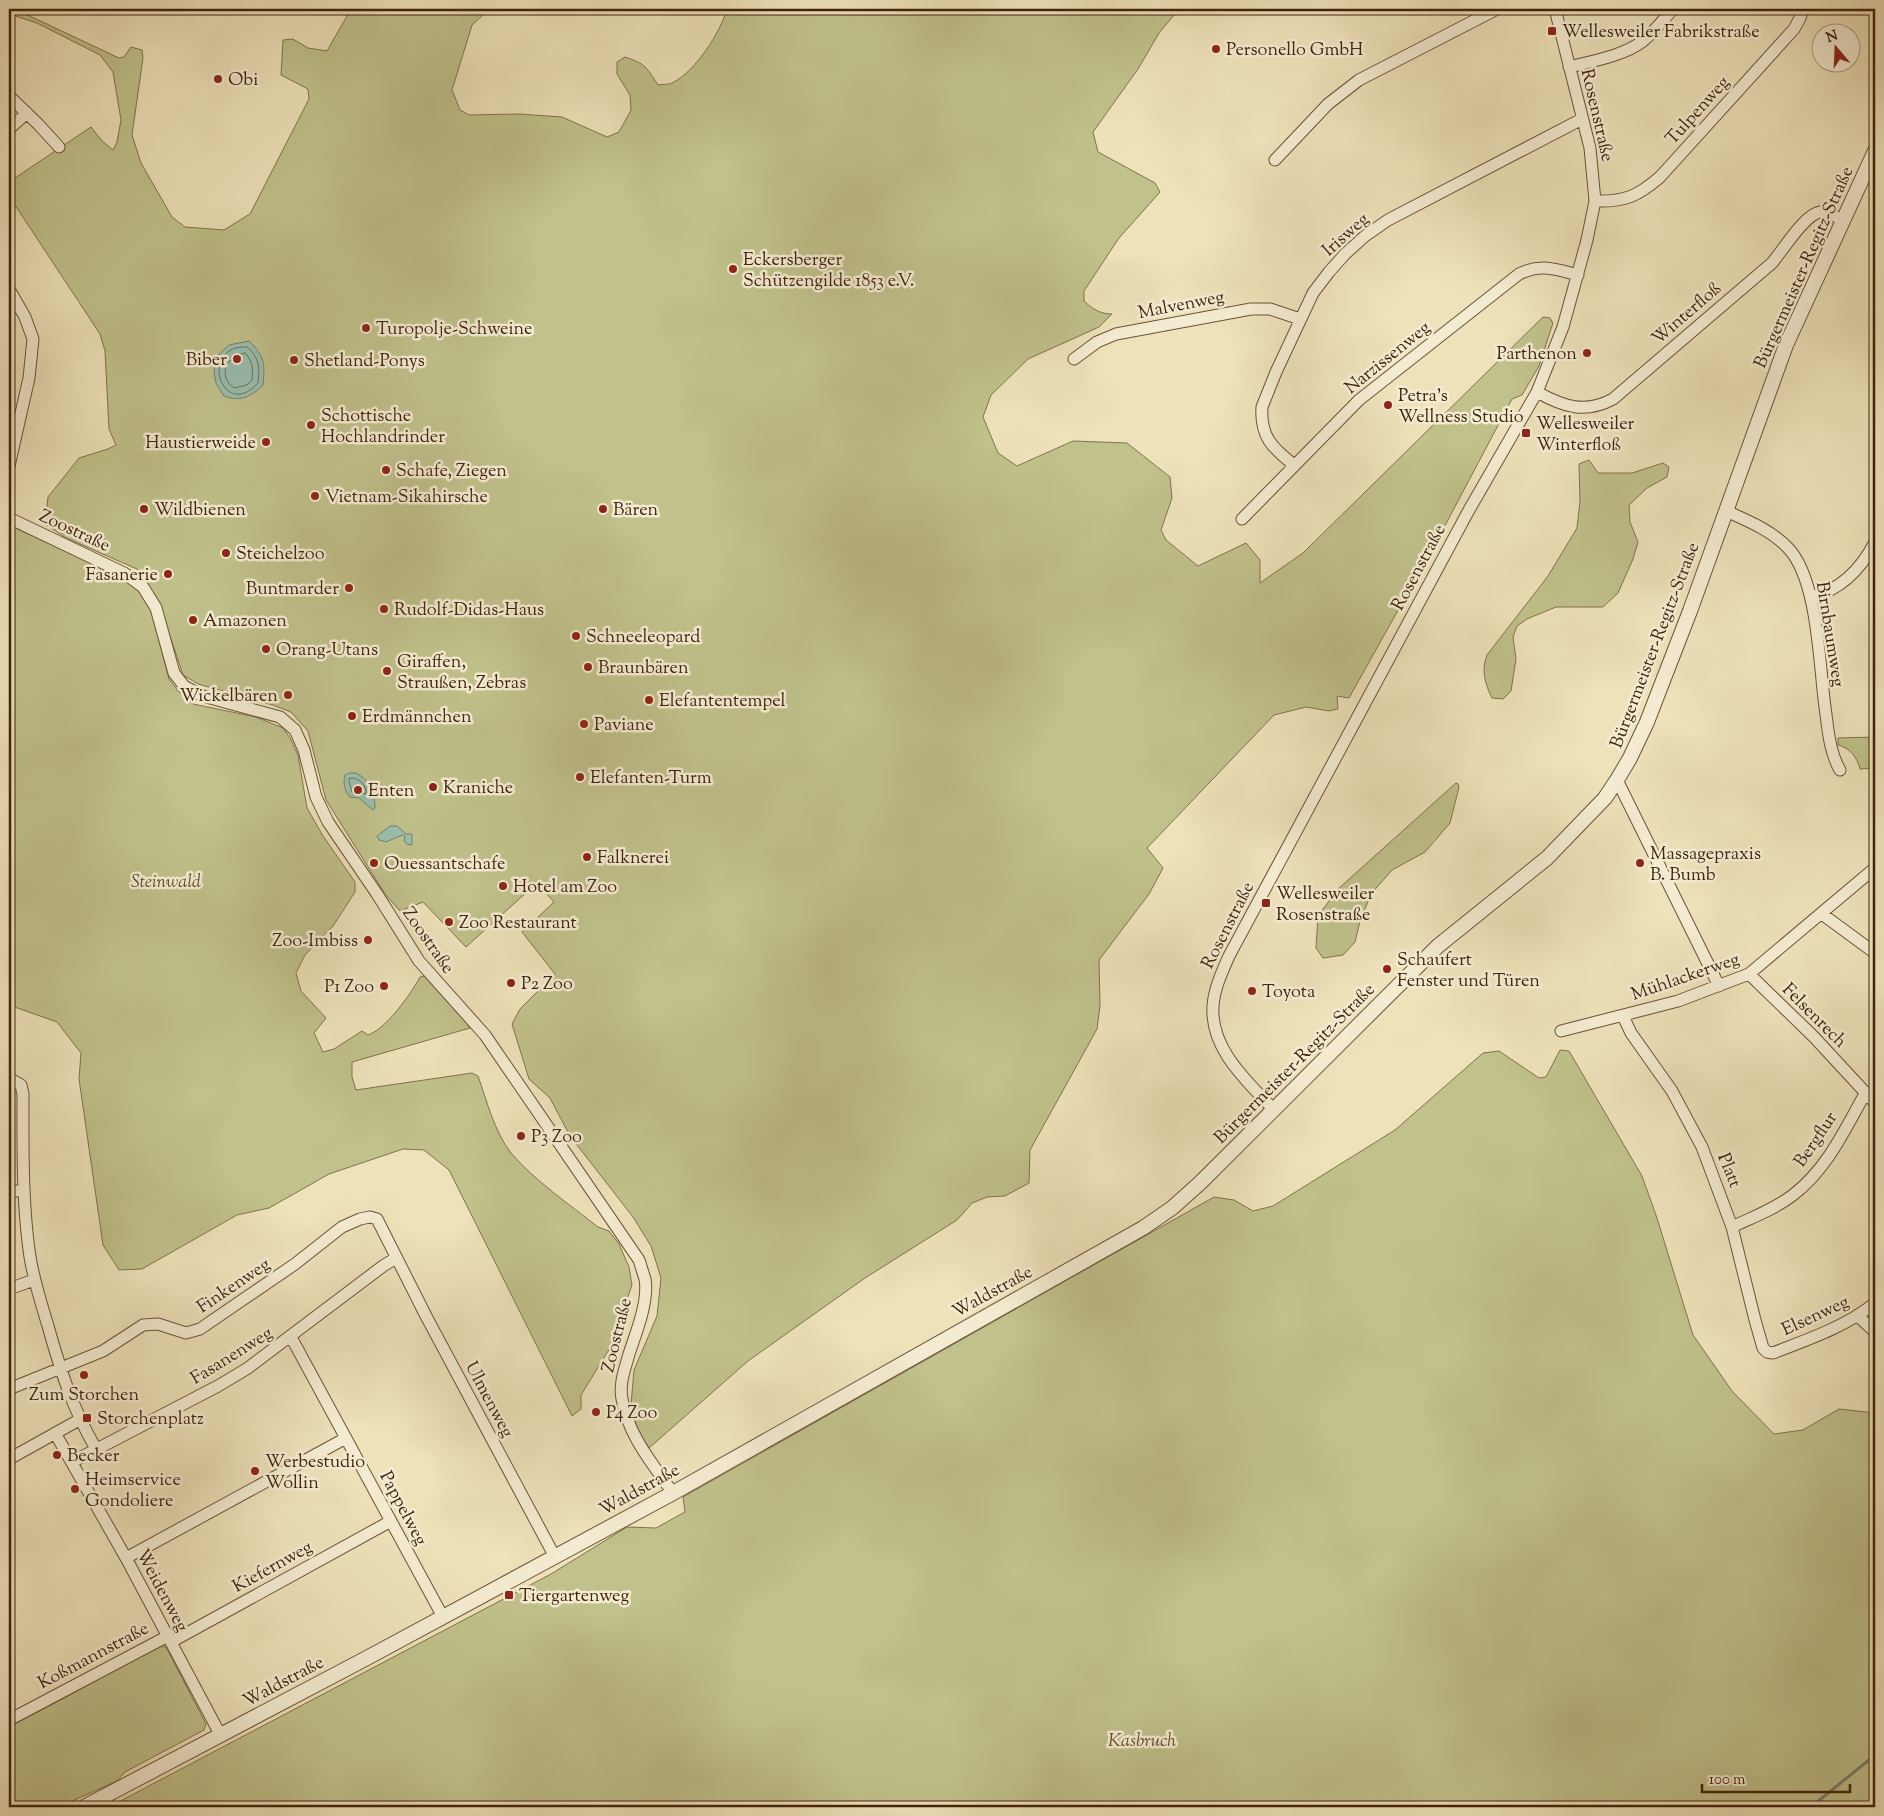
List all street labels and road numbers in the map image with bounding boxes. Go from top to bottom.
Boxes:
street label: Rosenstraße [1573,66,1619,164]
street label: Tulpenweg [1660,71,1737,152]
street label: Bürgermeister-Regitz-Straße [1749,163,1861,373]
street label: Irisweg [1317,207,1376,264]
street label: Winterfloß [1647,277,1728,352]
street label: Malvenweg [1136,285,1227,327]
street label: Narzissenweg [1340,316,1437,401]
street label: Zoostraße [34,504,114,560]
street label: Rosenstraße [1386,520,1453,616]
street label: Bürgermeister-Regitz-Straße [1605,539,1707,752]
street label: Birnbaumweg [1808,580,1850,689]
street label: Rosenstraße [1196,878,1262,974]
street label: Zoostraße [395,903,460,980]
street label: Mühlackerweg [1628,947,1744,1009]
street label: Bürgermeister-Regitz-Straße [1209,978,1382,1151]
street label: Felsenrech [1775,978,1852,1055]
street label: Bergflur [1789,1107,1845,1173]
street label: Platt [1709,1149,1747,1192]
street label: Finkenweg [192,1252,276,1321]
street label: Waldstraße [948,1260,1038,1326]
street label: Elsenweg [1778,1290,1854,1344]
street label: Zoostraße [596,1295,640,1375]
street label: Fasanenweg [186,1321,278,1392]
street label: Ulmenweg [457,1357,519,1443]
street label: Waldstraße [595,1458,685,1524]
street label: Pappelweg [372,1467,433,1551]
street label: Kiefernweg [228,1535,318,1600]
street label: Weidenweg [129,1545,194,1637]
street label: Koßmannstraße [34,1617,154,1697]
street label: Waldstraße [239,1651,329,1715]

